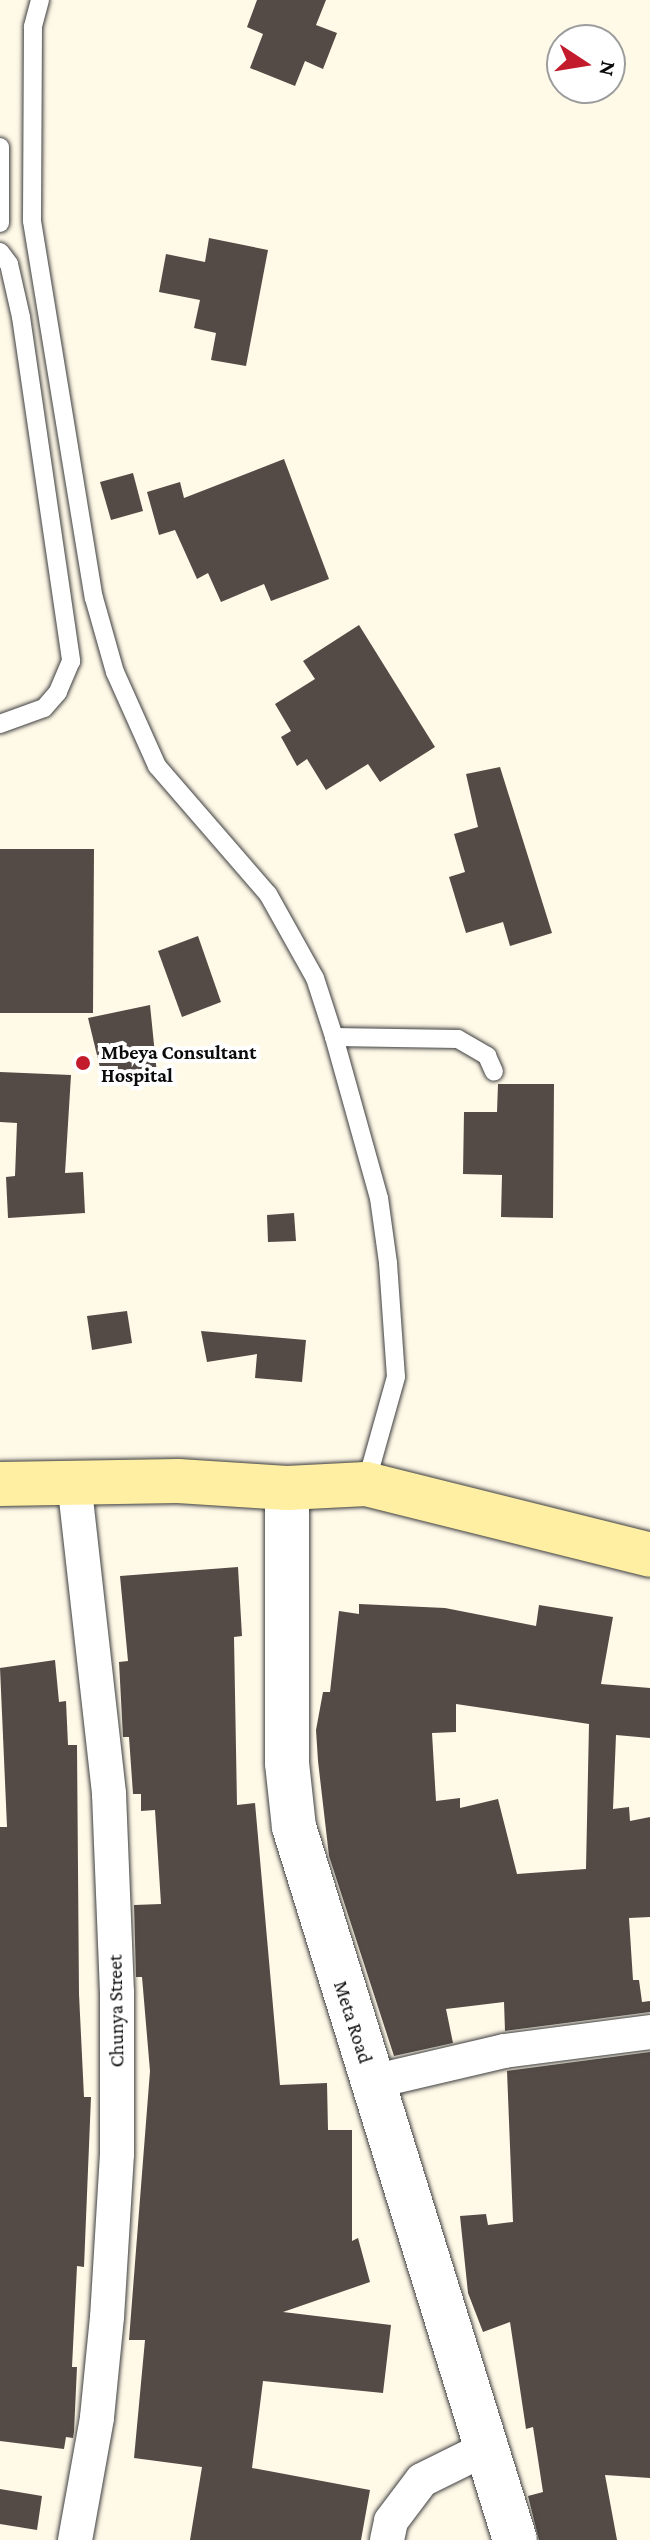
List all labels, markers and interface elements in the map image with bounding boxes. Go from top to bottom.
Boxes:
north arrow [546,24,626,104]
text: N [594,59,622,79]
place label: Mbeya Consultant Hospital [101,1040,256,1087]
marker: Mbeya Consultant Hospital [72,1052,94,1074]
street label: Chunya Street [103,1954,129,2068]
street label: Meta Road [328,1978,378,2066]

